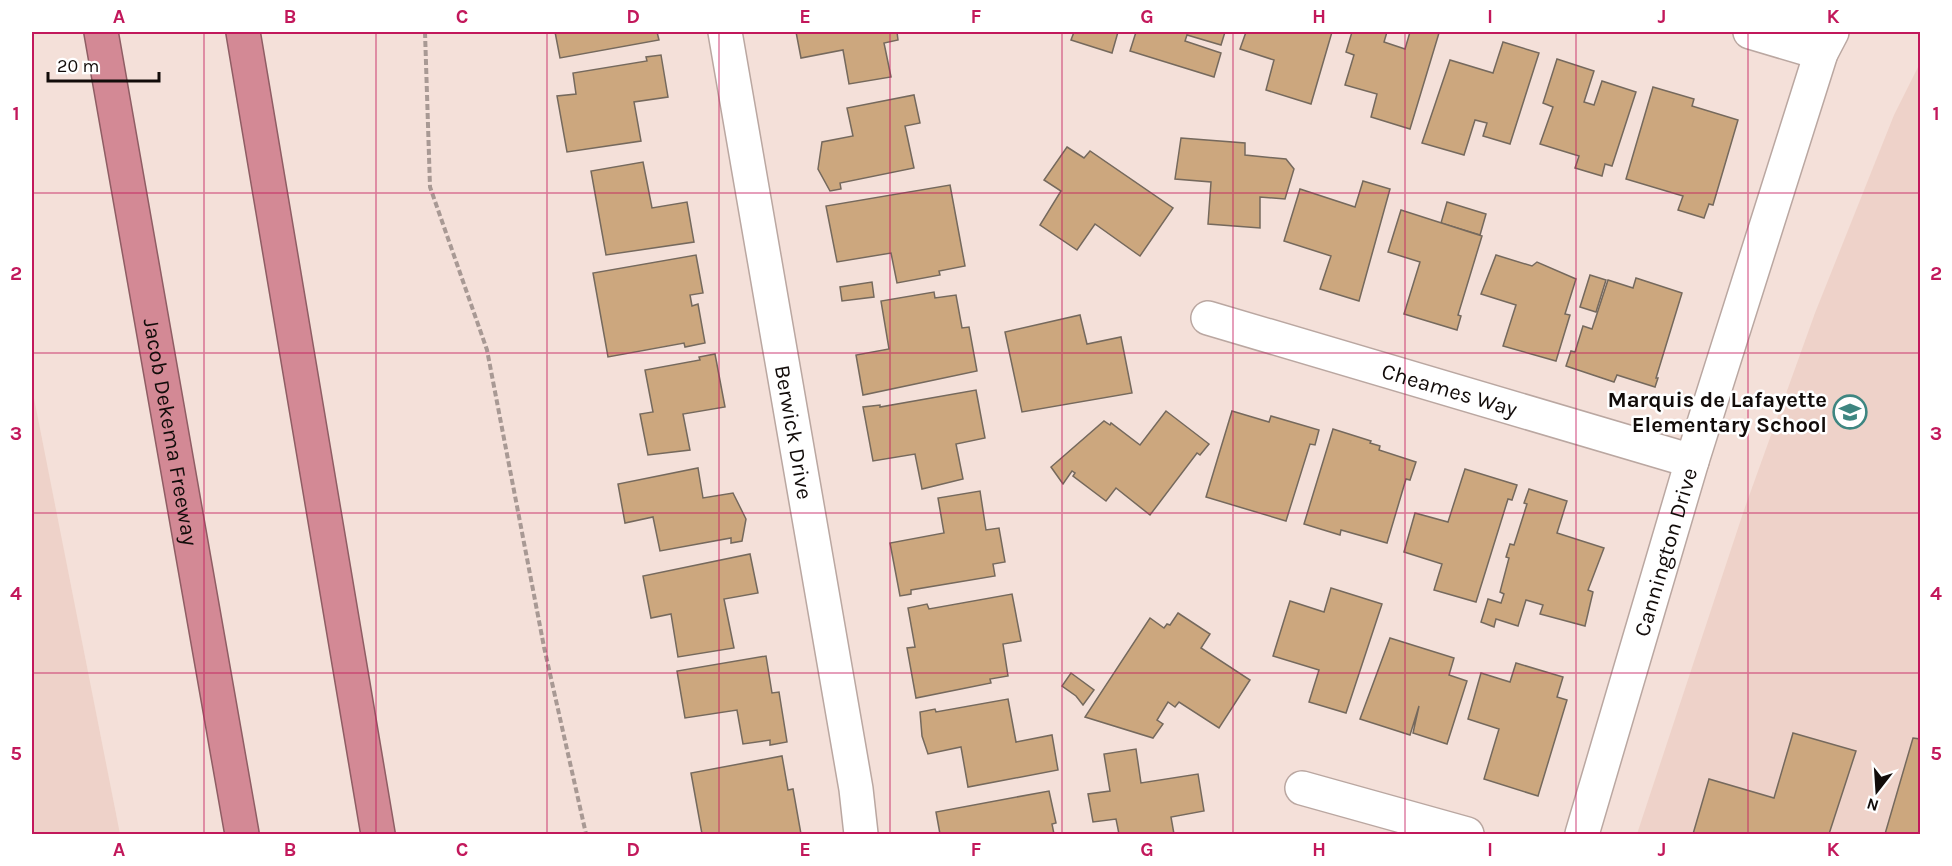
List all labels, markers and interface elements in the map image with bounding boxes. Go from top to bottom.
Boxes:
text: A [113,5,126,28]
text: B [284,5,296,28]
text: C [456,5,468,28]
text: D [626,5,640,28]
text: E [799,5,811,28]
text: F [971,5,982,28]
text: G [1140,5,1154,28]
text: H [1312,5,1326,28]
text: I [1487,5,1493,28]
text: J [1658,5,1666,28]
text: K [1826,5,1840,28]
scale bar [48,45,159,83]
text: 20 m [57,55,99,77]
text: 1 [12,102,20,125]
text: 1 [1932,102,1940,125]
text: 2 [10,262,22,285]
text: 2 [1930,262,1942,285]
street label: Jacob Dekema Freeway [138,316,203,548]
street label: Cheames Way [1378,358,1520,423]
street label: Berwick Drive [769,363,818,501]
place label: Marquis de Lafayette Elementary School [1607,387,1827,438]
school or university icon: Marquis de Lafayette Elementary School [1832,394,1868,430]
text: 3 [10,422,22,445]
text: 3 [1930,422,1942,445]
street label: Cannington Drive [1629,465,1703,640]
text: 4 [10,582,22,605]
text: 4 [1930,582,1942,605]
text: 5 [10,742,22,765]
text: 5 [1930,742,1942,765]
north arrow [1847,761,1907,821]
text: N [1864,794,1881,816]
text: A [113,838,126,861]
text: B [284,838,296,861]
text: C [456,838,468,861]
text: D [626,838,640,861]
text: E [799,838,811,861]
text: F [971,838,982,861]
text: G [1140,838,1154,861]
text: H [1312,838,1326,861]
text: I [1487,838,1493,861]
text: J [1658,838,1666,861]
text: K [1826,838,1840,861]

